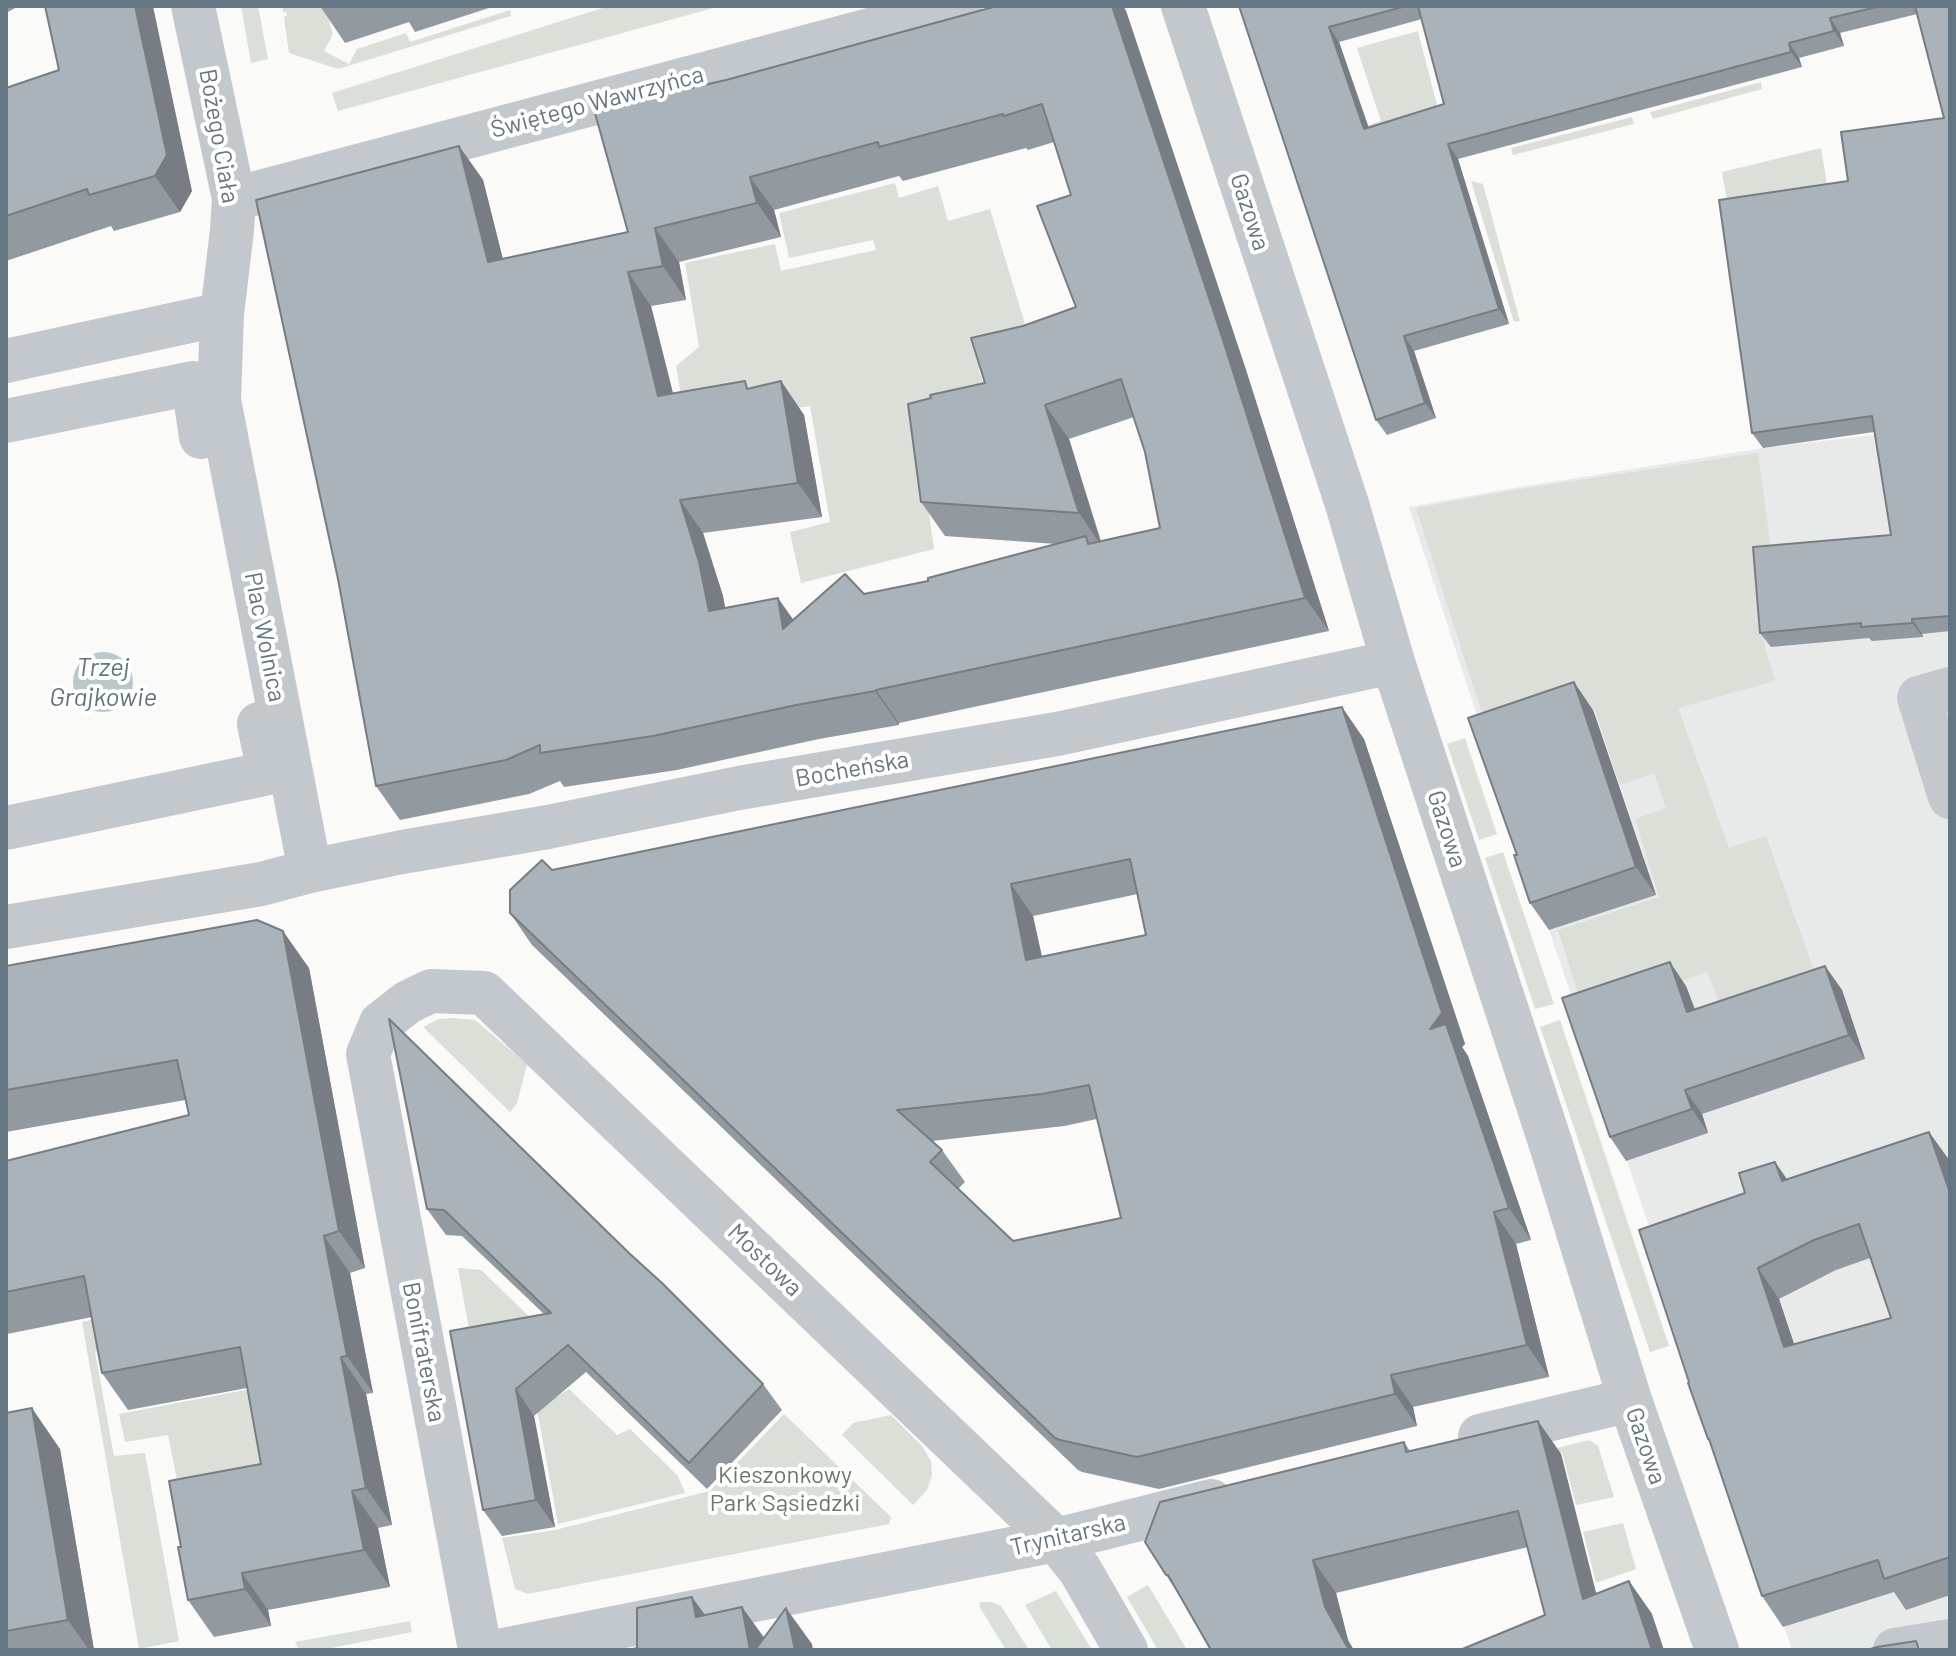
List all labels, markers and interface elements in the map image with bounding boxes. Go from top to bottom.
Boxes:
street label: Świętego Wawrzyńca [487,60,707,144]
street label: Bożego Ciała [193,67,245,205]
street label: Gazowa [1224,170,1276,254]
street label: Plac Wolnica [238,570,292,704]
water label: Trzej Grajkowie [49,651,157,712]
street label: Bocheńska [793,745,911,793]
street label: Gazowa [1421,787,1473,871]
street label: Mostowa [722,1218,808,1302]
street label: Bonifraterska [396,1280,452,1424]
street label: Gazowa [1619,1404,1673,1488]
park label: Kieszonkowy Park Sąsiedzki [710,1461,860,1517]
street label: Trynitarska [1008,1508,1128,1562]

